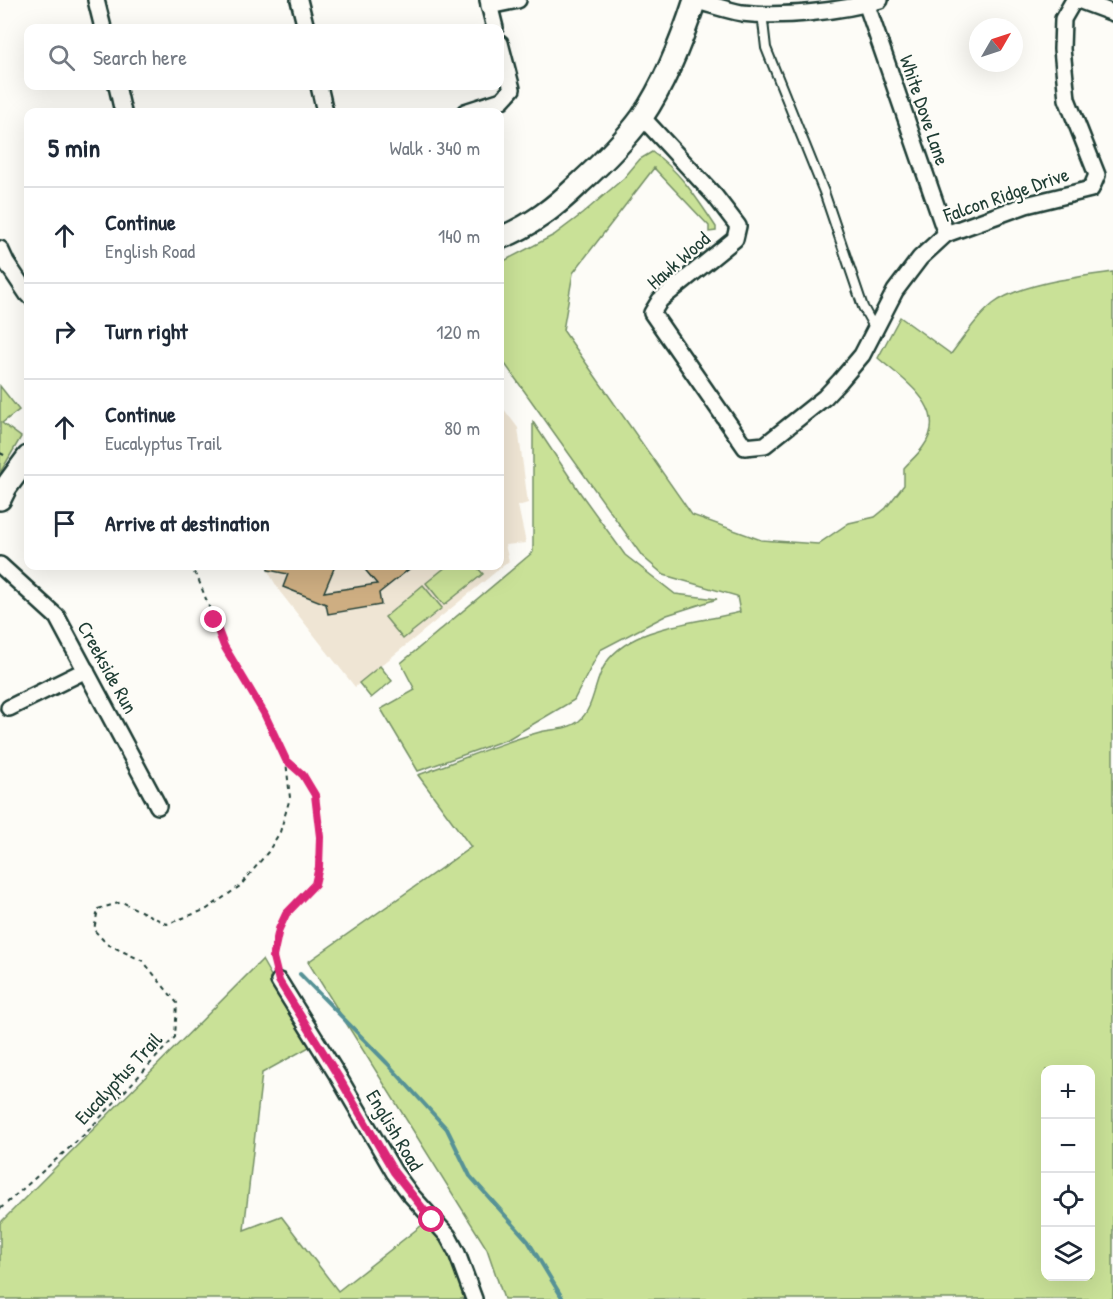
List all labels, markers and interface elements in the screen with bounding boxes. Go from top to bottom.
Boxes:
north arrow [969,18,1023,72]
search box [24,24,504,90]
icon: search [45,41,78,74]
text: Search here [93,42,187,72]
street label: White Dove Lane [894,51,957,169]
text: 5 min [48,130,100,165]
text: Walk · 340 m [389,134,480,161]
street label: Falcon Ridge Drive [939,160,1072,228]
text: Continue [105,207,176,237]
icon: ahead [48,219,81,252]
text: 140 m [438,222,480,249]
street label: Hawk Wood [641,225,716,295]
text: English Road [105,237,195,264]
icon: right [48,315,81,348]
text: Turn right [105,316,188,346]
text: 120 m [436,318,480,345]
text: Continue [105,399,176,429]
icon: ahead [48,411,81,444]
text: 80 m [444,414,480,441]
text: Eucalyptus Trail [105,429,222,456]
icon: arrive [48,507,81,540]
text: Arrive at destination [105,508,270,538]
route end [200,606,226,632]
street label: Creekside Run [72,616,144,718]
street label: Eucalyptus Trail [68,1026,168,1130]
map controls [1041,1065,1095,1281]
button: + [1041,1065,1095,1119]
street label: English Road [360,1084,430,1176]
button: − [1041,1119,1095,1173]
button: locate [1041,1173,1095,1227]
route start [418,1206,444,1232]
button: layers [1041,1227,1095,1281]

